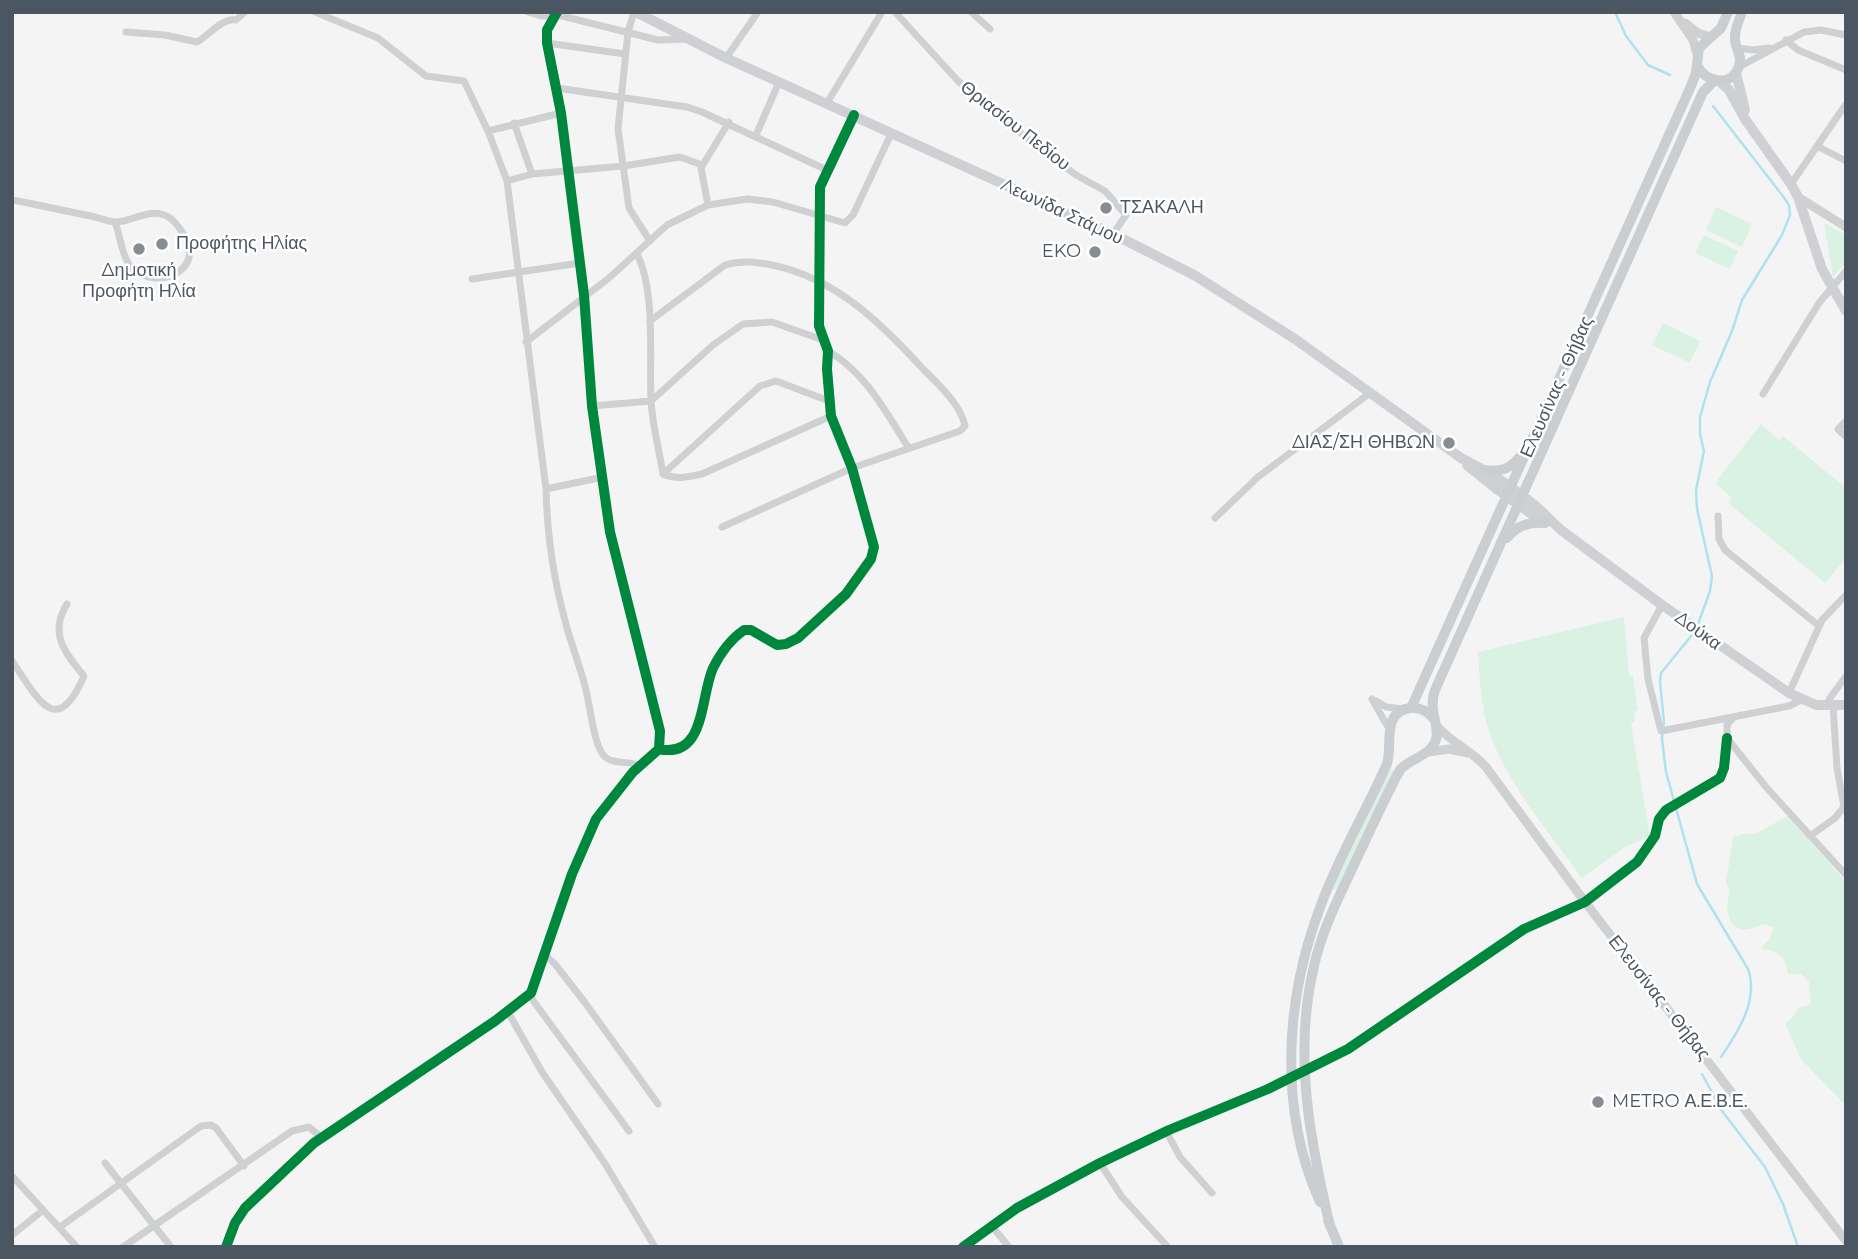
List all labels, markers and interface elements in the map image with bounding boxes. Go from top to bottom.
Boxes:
street label: Θριασίου Πεδίου [956,76,1074,176]
street label: Λεωνίδα Στάμου [997,174,1127,250]
place label: ΤΣΑΚΑΛΗ [1120,197,1204,219]
marker: ΤΣΑΚΑΛΗ [1098,200,1114,216]
place label: Προφήτης Ηλίας [176,233,307,255]
marker: Προφήτης Ηλίας [154,236,170,252]
marker: Δημοτική Προφήτη Ηλία [131,241,147,257]
place label: EKO [1042,241,1081,263]
marker: EKO [1087,244,1103,260]
place label: Δημοτική Προφήτη Ηλία [82,260,196,302]
street label: Ελευσίνας - Θήβας [1516,313,1598,461]
place label: ΔΙΑΣ/ΣΗ ΘΗΒΩΝ [1292,432,1435,454]
marker: ΔΙΑΣ/ΣΗ ΘΗΒΩΝ [1441,435,1457,451]
street label: Δούκα [1671,607,1725,655]
street label: Ελευσίνας - Θήβας [1604,931,1714,1065]
place label: METRO Α.Ε.Β.Ε. [1612,1091,1748,1113]
marker: METRO Α.Ε.Β.Ε. [1590,1094,1606,1110]

